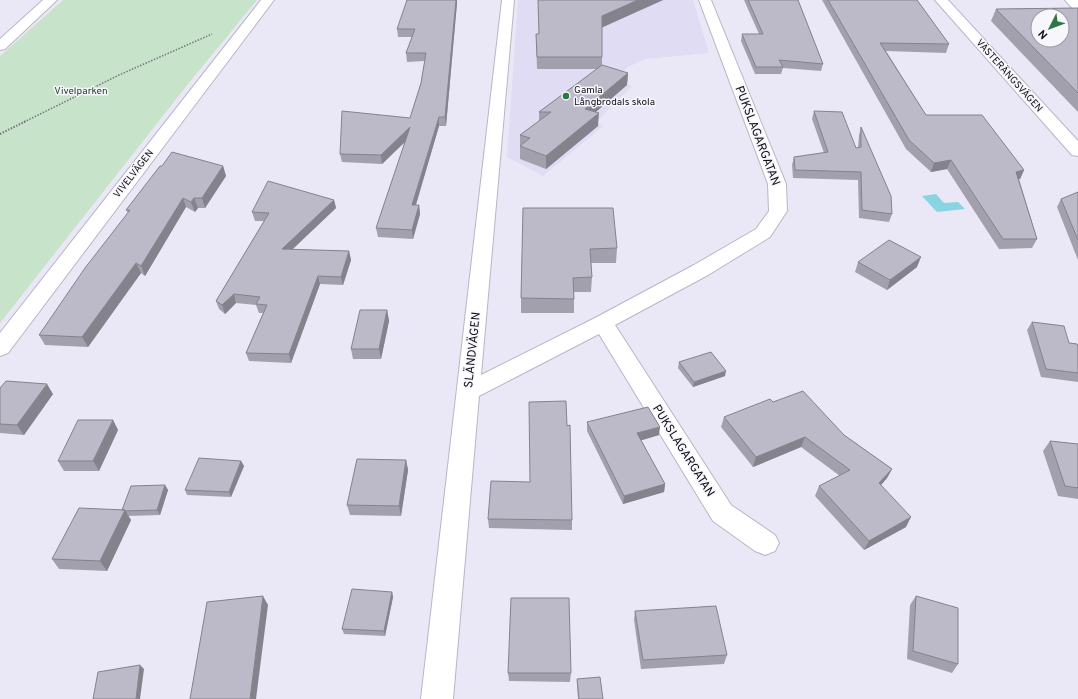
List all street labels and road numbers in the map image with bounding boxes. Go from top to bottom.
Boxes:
street label: VÄSTERÄNGSVÄGEN [973,37,1045,115]
street label: PUKSLAGARGATAN [731,84,783,188]
street label: VIVELVÄGEN [111,147,157,201]
street label: SLÄNDVÄGEN [461,311,485,389]
street label: PUKSLAGARGATAN [648,402,718,500]

